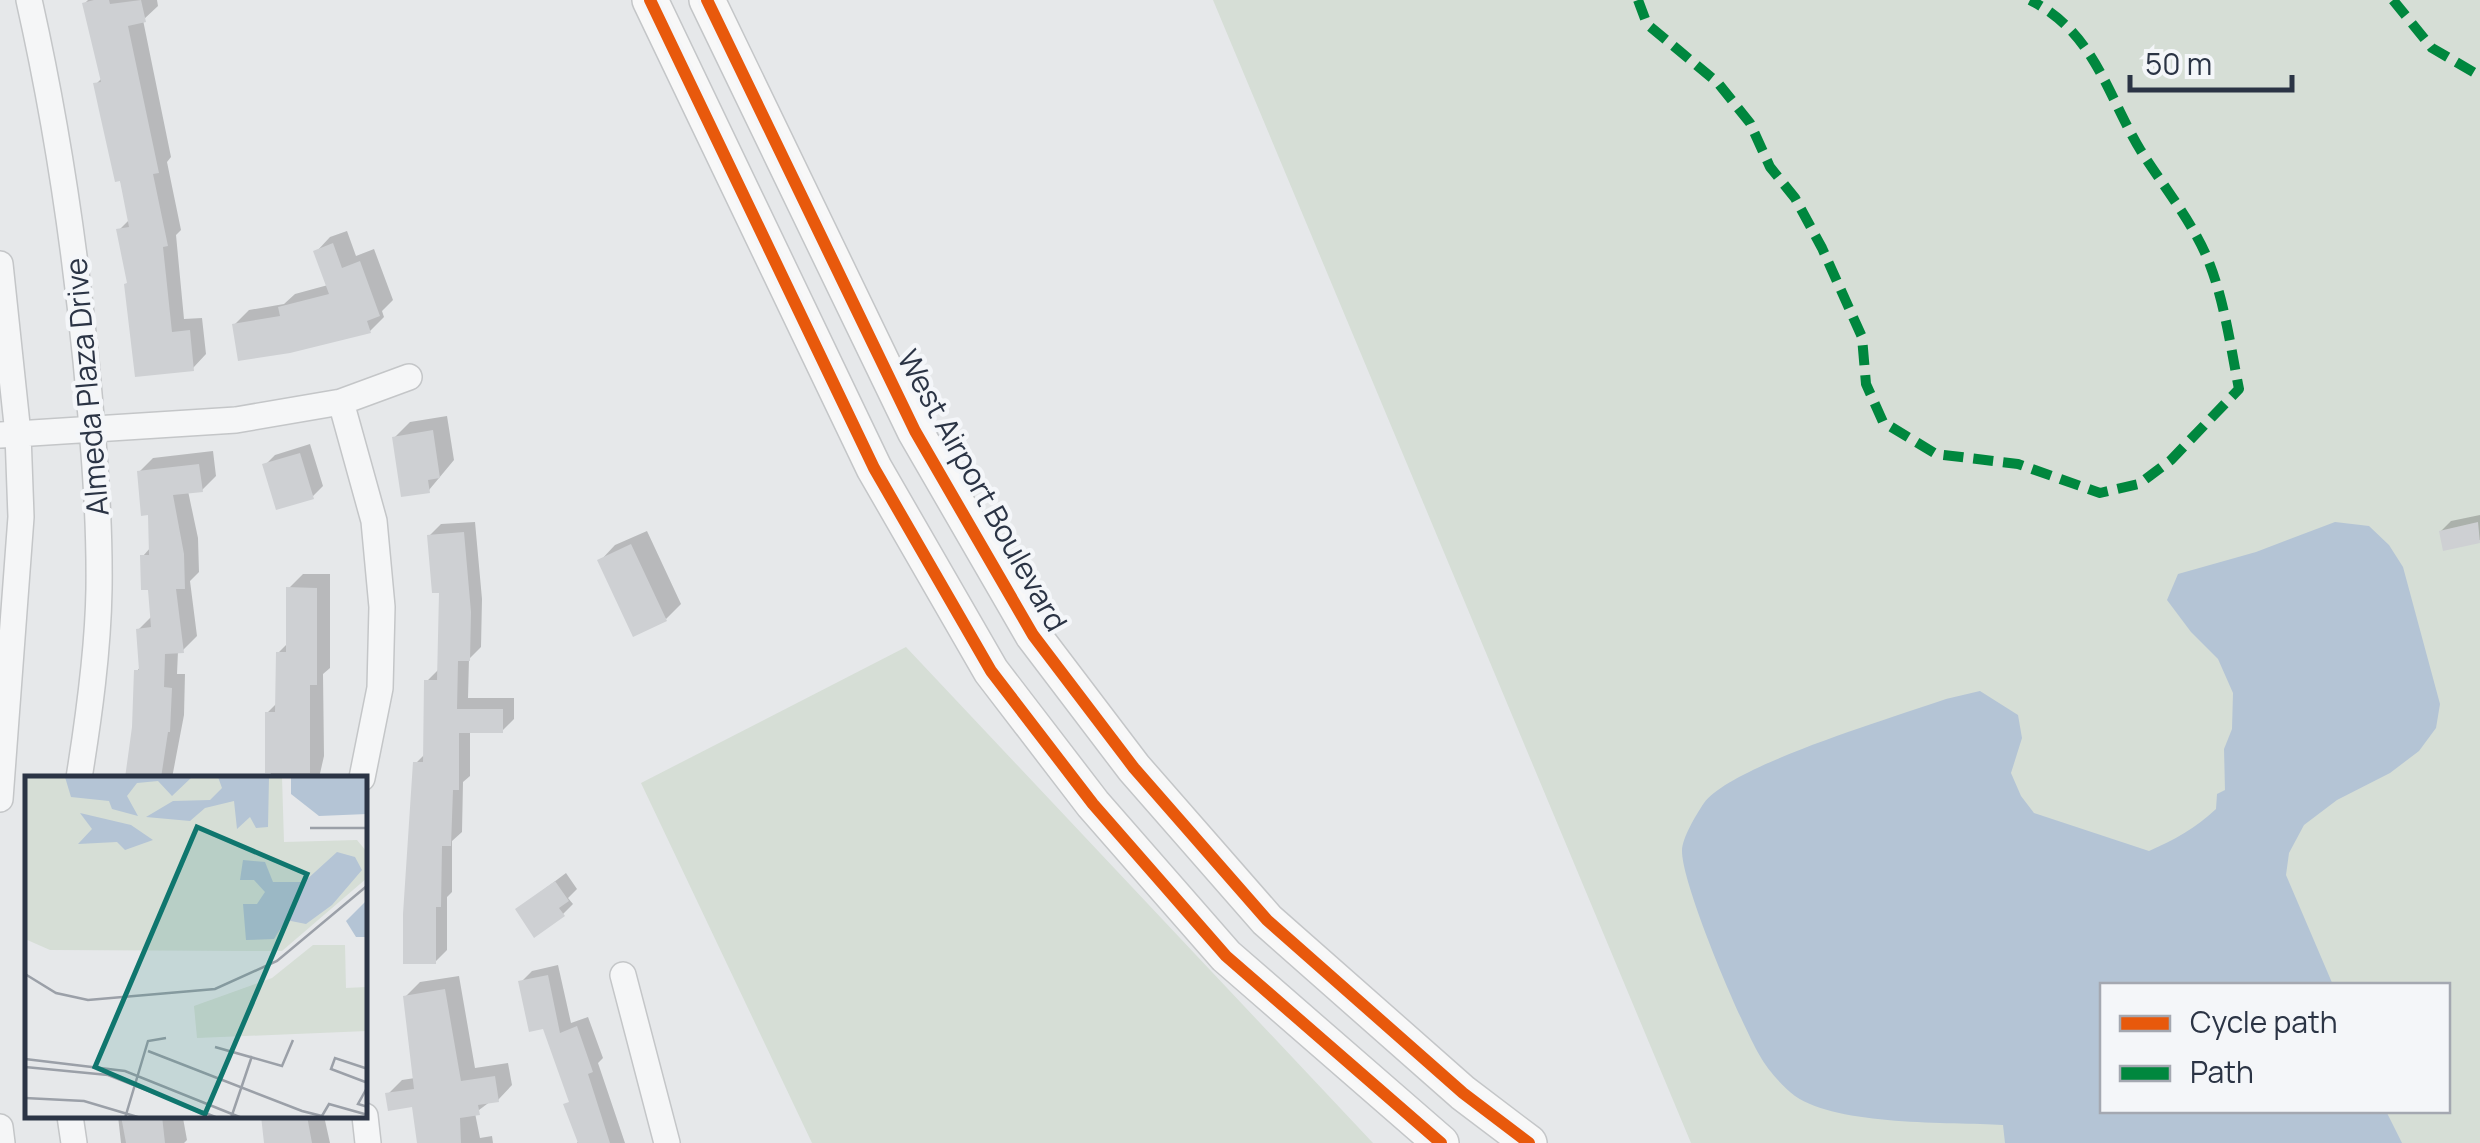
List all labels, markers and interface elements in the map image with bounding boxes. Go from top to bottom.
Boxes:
scale bar [2130,30,2292,92]
text: 50 m [2145,43,2212,84]
street label: Almeda Plaza Drive [54,256,118,518]
street label: West Airport Boulevard [888,342,1078,638]
inset map [25,776,368,1118]
legend [2100,983,2450,1113]
text: Cycle path [2190,1001,2338,1042]
text: Path [2190,1051,2254,1092]

